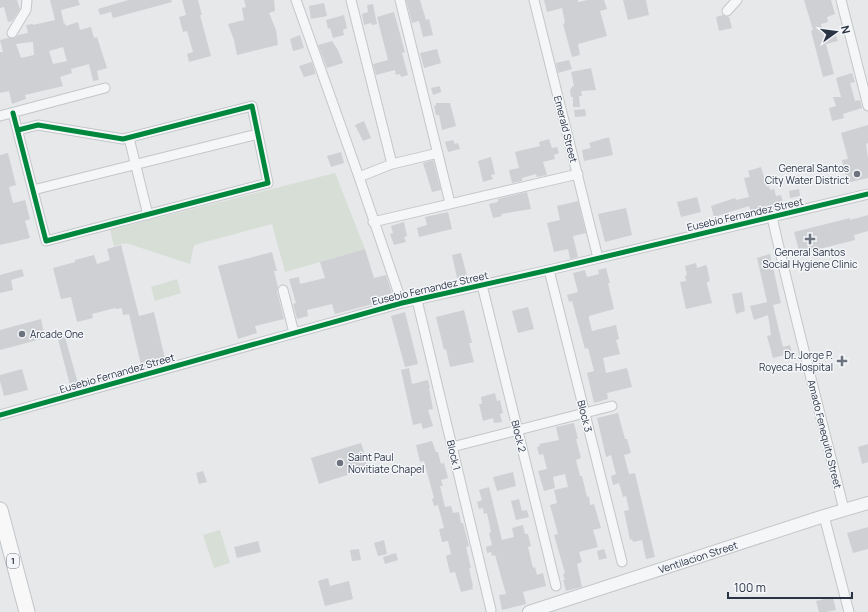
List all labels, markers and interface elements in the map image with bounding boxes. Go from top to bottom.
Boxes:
north arrow [816,12,856,52]
text: N [838,24,854,35]
street label: Emerald Street [551,94,581,164]
place label: General Santos City Water District [765,161,849,187]
marker: General Santos City Water District [852,169,862,179]
street label: Eusebio Fernandez Street [685,194,805,234]
marker: General Santos Social Hygiene Clinic [804,233,816,245]
place label: General Santos Social Hygiene Clinic [762,245,858,271]
street label: Eusebio Fernandez Street [370,268,490,308]
place label: Arcade One [30,327,84,341]
marker: Arcade One [17,329,27,339]
place label: Dr. Jorge P. Royeca Hospital [759,348,833,374]
street label: Eusebio Fernandez Street [58,350,176,396]
marker: Dr. Jorge P. Royeca Hospital [836,355,848,367]
street label: Amado Fenequito Street [805,378,845,490]
street label: Block 3 [574,399,596,433]
street label: Block 2 [508,419,530,454]
street label: Block 1 [444,438,464,472]
place label: Saint Paul Novitiate Chapel [348,450,424,476]
marker: Saint Paul Novitiate Chapel [335,458,345,468]
street label: Ventilacion Street [657,538,739,576]
road number: 1 [7,554,19,568]
scale bar [728,574,852,600]
text: 100 m [734,579,766,596]

